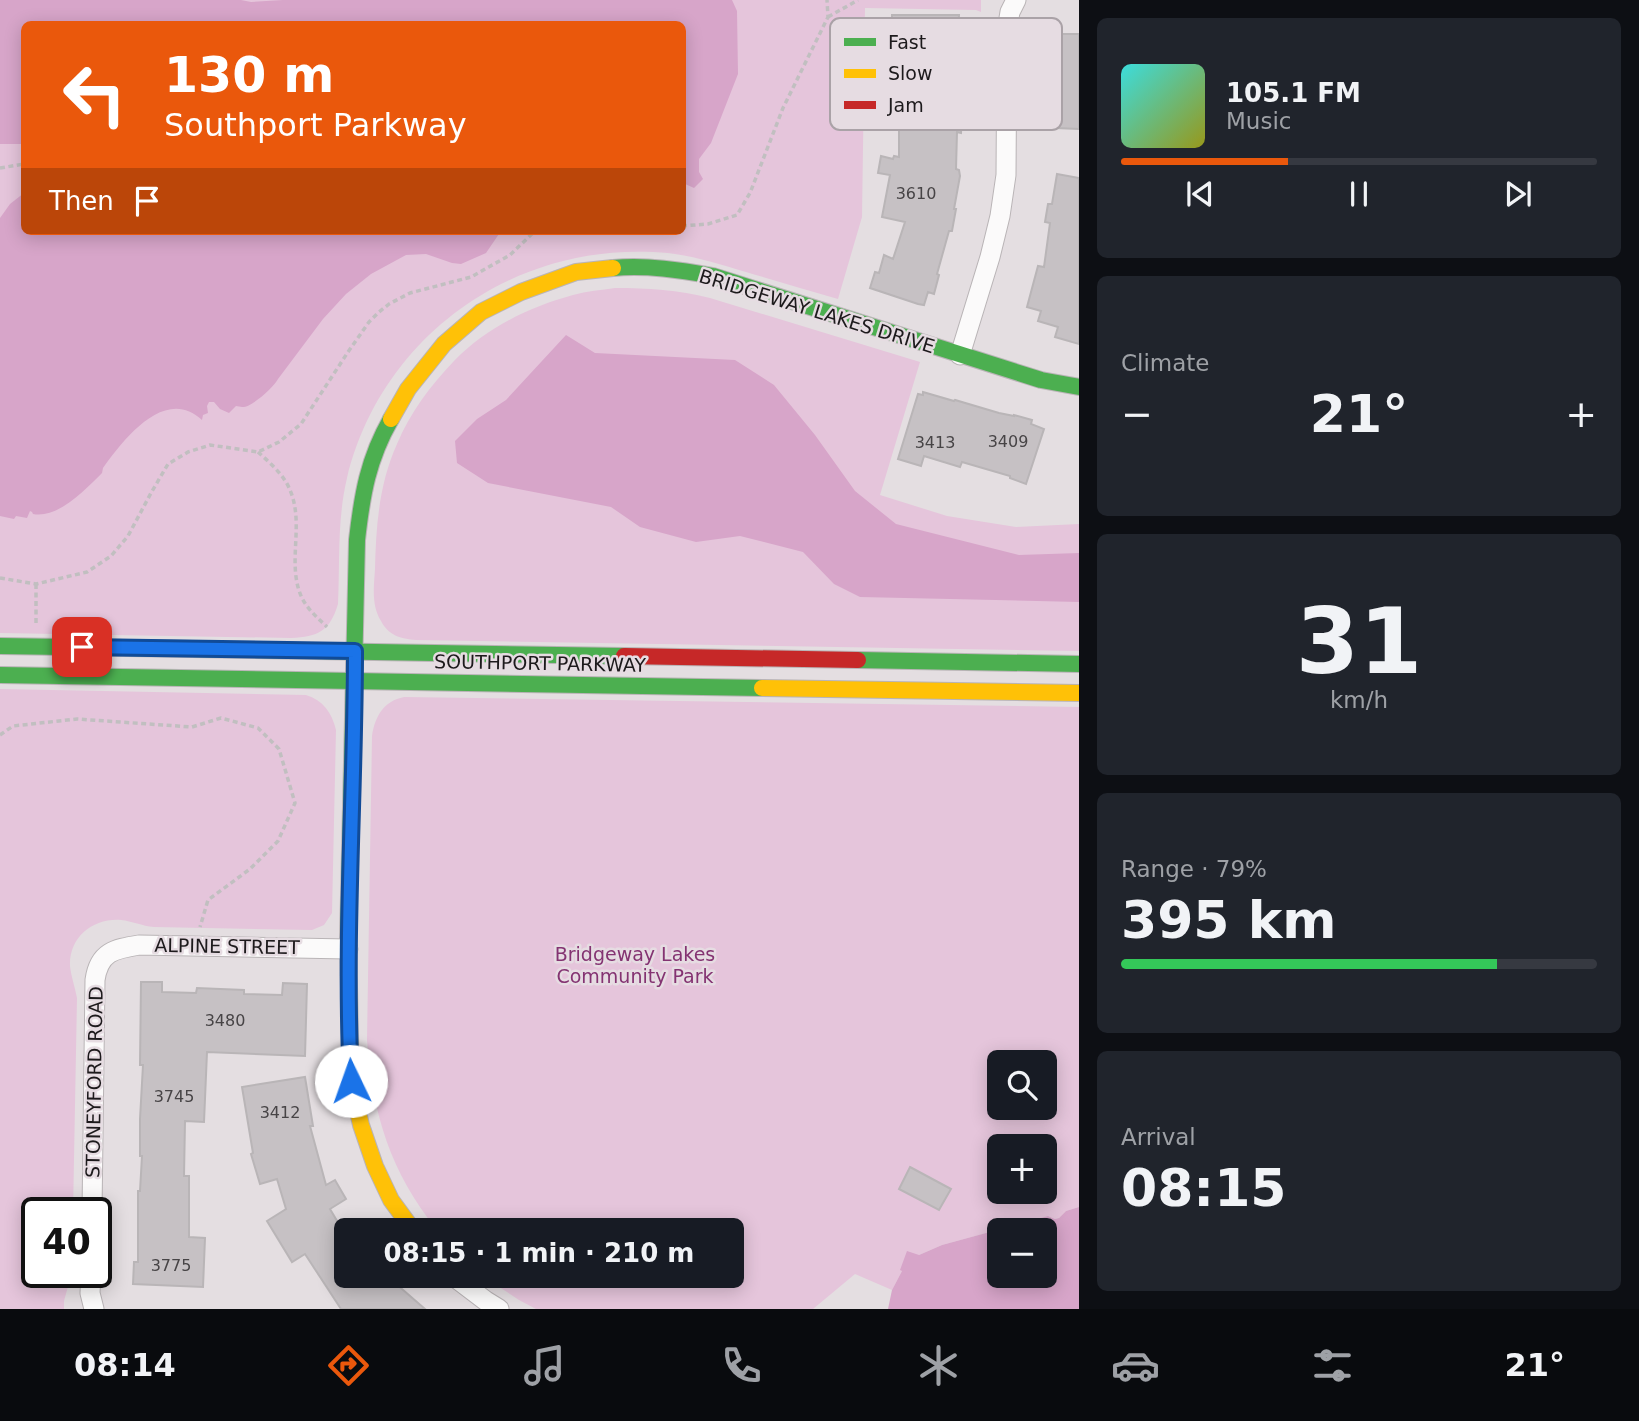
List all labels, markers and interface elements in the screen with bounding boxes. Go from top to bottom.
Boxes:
legend [830,18,1062,130]
text: Fast [888,31,926,53]
text: 130 m [164,47,334,104]
icon: left [49,49,140,140]
text: Slow [888,62,933,84]
text: 105.1 FM [1226,78,1361,108]
text: Jam [887,94,924,116]
text: Southport Parkway [164,106,467,144]
text: Music [1226,108,1291,134]
icon: previous [1181,175,1219,213]
icon: pause [1340,175,1378,213]
icon: next [1499,175,1537,213]
icon: arrive [128,182,166,220]
house number: 3610 [896,184,936,203]
text: Then [49,186,114,216]
street label: BRIDGEWAY LAKES DRIVE [697,265,937,357]
text: Climate [1121,350,1210,376]
text: 21° [1310,384,1408,444]
text: − [1121,392,1153,436]
text: + [1565,392,1597,436]
house number: 3409 [988,432,1028,451]
house number: 3413 [915,433,955,452]
text: 31 [1296,589,1422,694]
pin [52,617,112,677]
icon: arrive [63,628,101,666]
street label: SOUTHPORT PARKWAY [434,650,646,676]
text: km/h [1330,687,1388,713]
text: Range · 79% [1121,856,1267,882]
text: 395 km [1121,890,1336,950]
street label: ALPINE STREET [154,934,300,958]
park label: Bridgeway Lakes Community Park [555,943,715,987]
street label: STONEYFORD ROAD [81,986,107,1178]
house number: 3480 [205,1011,245,1030]
position arrow [314,1044,388,1118]
map controls [987,1050,1057,1288]
button: search [987,1050,1057,1120]
house number: 3745 [154,1087,194,1106]
house number: 3412 [260,1103,300,1122]
text: Arrival [1121,1124,1196,1150]
button: + [987,1134,1057,1204]
text: 08:15 [1121,1158,1287,1218]
speed limit sign: 40 [21,1197,112,1288]
button: − [987,1218,1057,1288]
text: 08:15 · 1 min · 210 m [384,1238,694,1268]
house number: 3775 [151,1256,191,1275]
icon: directions [324,1341,373,1390]
icon: music [520,1341,569,1390]
icon: phone [717,1341,766,1390]
icon: climate [914,1341,963,1390]
icon: car [1111,1341,1160,1390]
icon: filters [1308,1341,1357,1390]
text: 08:14 [74,1346,176,1384]
text: 21° [1504,1346,1565,1384]

